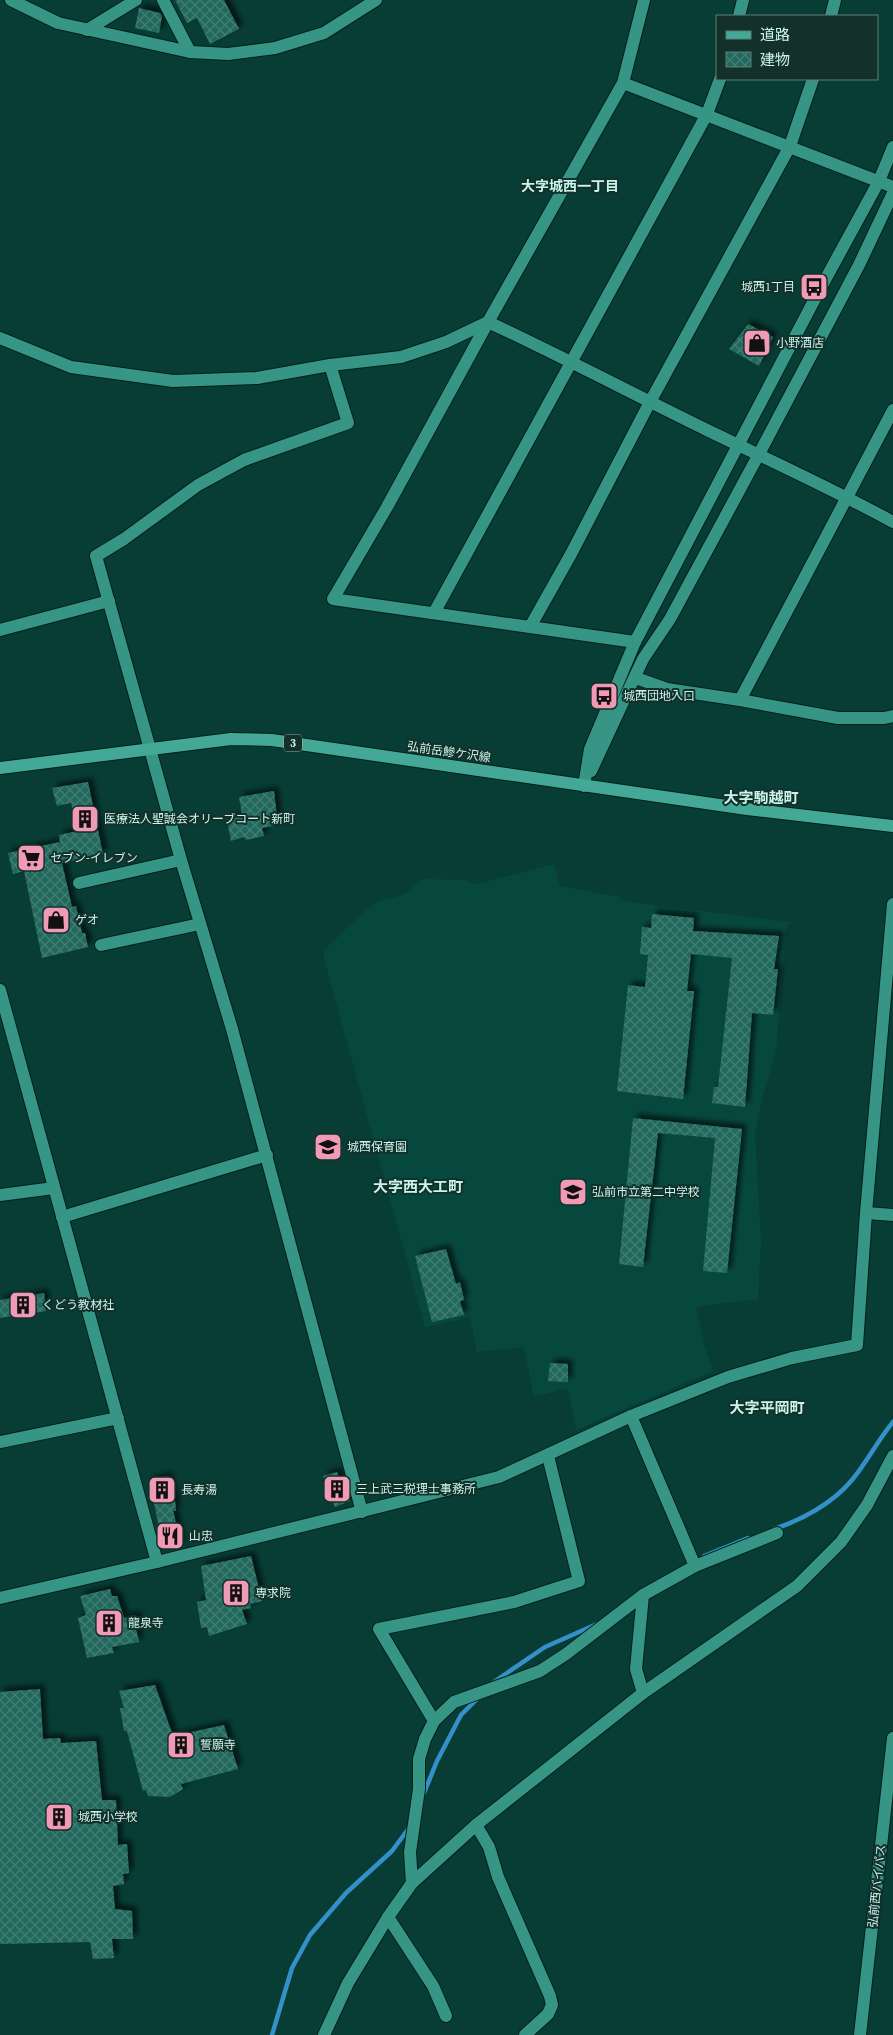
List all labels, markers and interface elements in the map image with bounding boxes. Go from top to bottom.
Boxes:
legend [716,15,878,80]
text: 道路 [760,24,790,45]
text: 建物 [760,49,790,70]
district label: 大字城西一丁目 [521,176,619,196]
bus stop icon: 城西1丁目 [799,272,829,302]
place label: 城西1丁目 [741,279,795,295]
shop icon: 小野酒店 [742,328,772,358]
place label: 小野酒店 [776,335,824,351]
bus stop icon: 城西団地入口 [589,681,619,711]
place label: 城西団地入口 [623,688,695,704]
road number: 3 [284,734,302,751]
street label: 弘前岳鰺ケ沢線 [406,738,492,766]
district label: 大字駒越町 [723,787,799,808]
building icon: 医療法人聖誠会オリーブコート新町 [70,804,100,834]
place label: 医療法人聖誠会オリーブコート新町 [104,811,295,827]
supermarket icon: セブン-イレブン [16,843,46,873]
place label: セブン-イレブン [50,850,138,866]
shop icon: ゲオ [41,905,71,935]
place label: ゲオ [75,912,99,928]
school or university icon: 城西保育園 [313,1132,343,1162]
place label: 城西保育園 [347,1139,407,1155]
district label: 大字西大工町 [373,1176,463,1197]
school or university icon: 弘前市立第二中学校 [558,1177,588,1207]
place label: 弘前市立第二中学校 [592,1184,700,1200]
building icon: くどう教材社 [8,1290,38,1320]
place label: くどう教材社 [42,1297,114,1313]
district label: 大字平岡町 [729,1397,805,1418]
building icon: 三上武三税理士事務所 [322,1474,352,1504]
building icon: 長寿湯 [147,1475,177,1505]
place label: 三上武三税理士事務所 [356,1481,476,1497]
place label: 長寿湯 [181,1482,217,1498]
restaurant icon: 山忠 [155,1521,185,1551]
place label: 山忠 [189,1528,213,1544]
building icon: 専求院 [221,1578,251,1608]
place label: 専求院 [255,1585,291,1601]
building icon: 龍泉寺 [94,1608,124,1638]
place label: 龍泉寺 [128,1615,164,1631]
building icon: 誓願寺 [166,1730,196,1760]
place label: 誓願寺 [200,1737,236,1753]
building icon: 城西小学校 [44,1802,74,1832]
place label: 城西小学校 [78,1809,138,1825]
street label: 弘前西バイパス [865,1844,889,1928]

